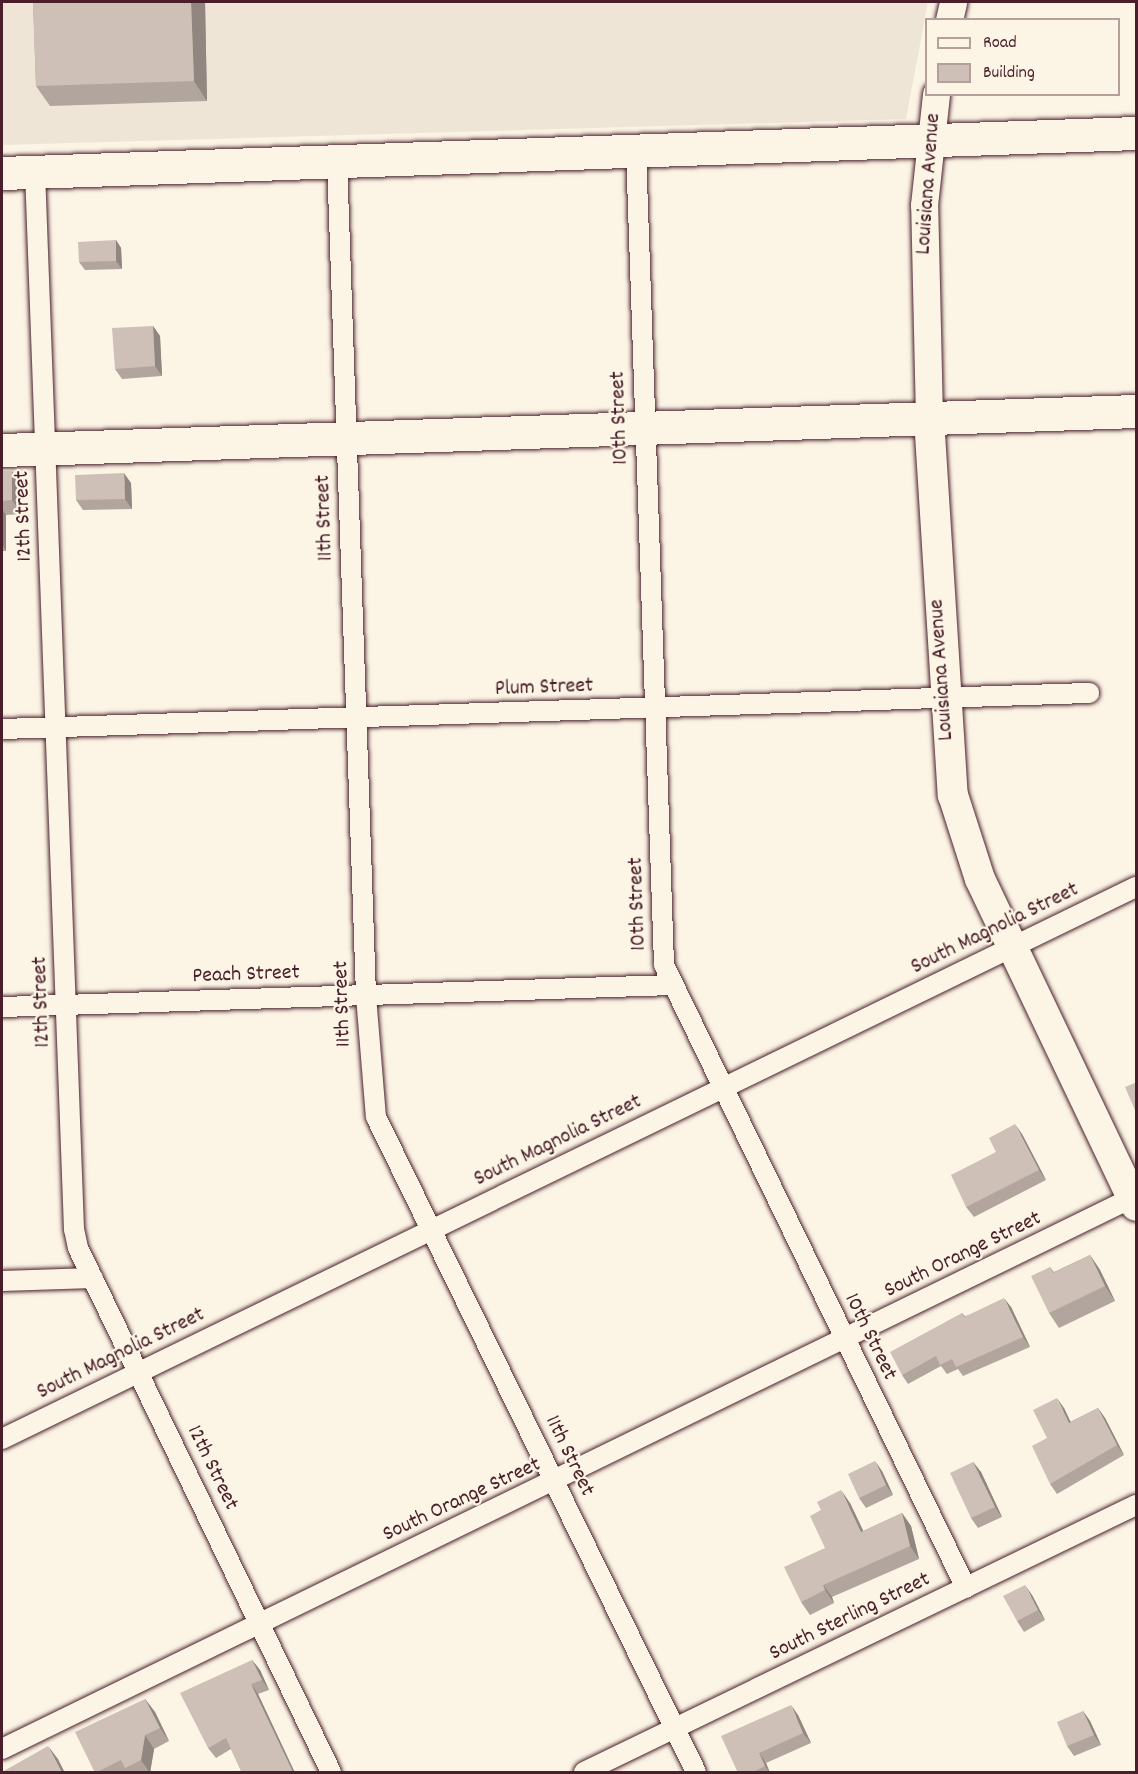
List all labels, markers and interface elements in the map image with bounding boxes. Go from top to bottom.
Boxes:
legend [925,18,1120,96]
text: Road [983,31,1017,56]
text: Building [983,61,1035,86]
street label: Louisiana Avenue [911,112,947,256]
street label: 10th Street [605,371,635,465]
street label: 12th Street [9,470,39,562]
street label: 11th Street [310,474,340,562]
street label: Louisiana Avenue [924,598,960,742]
street label: Plum Street [494,673,594,703]
street label: 10th Street [623,857,653,951]
street label: South Magnolia Street [907,877,1083,981]
street label: 12th Street [27,956,57,1048]
street label: Peach Street [192,960,300,990]
street label: 11th Street [328,960,358,1048]
street label: South Magnolia Street [470,1089,646,1193]
street label: South Orange Street [880,1206,1046,1304]
street label: 10th Street [838,1289,902,1385]
street label: South Magnolia Street [33,1302,209,1406]
street label: 11th Street [538,1411,600,1501]
street label: 12th Street [180,1421,244,1515]
street label: South Orange Street [379,1452,545,1548]
street label: South Sterling Street [765,1567,935,1667]

